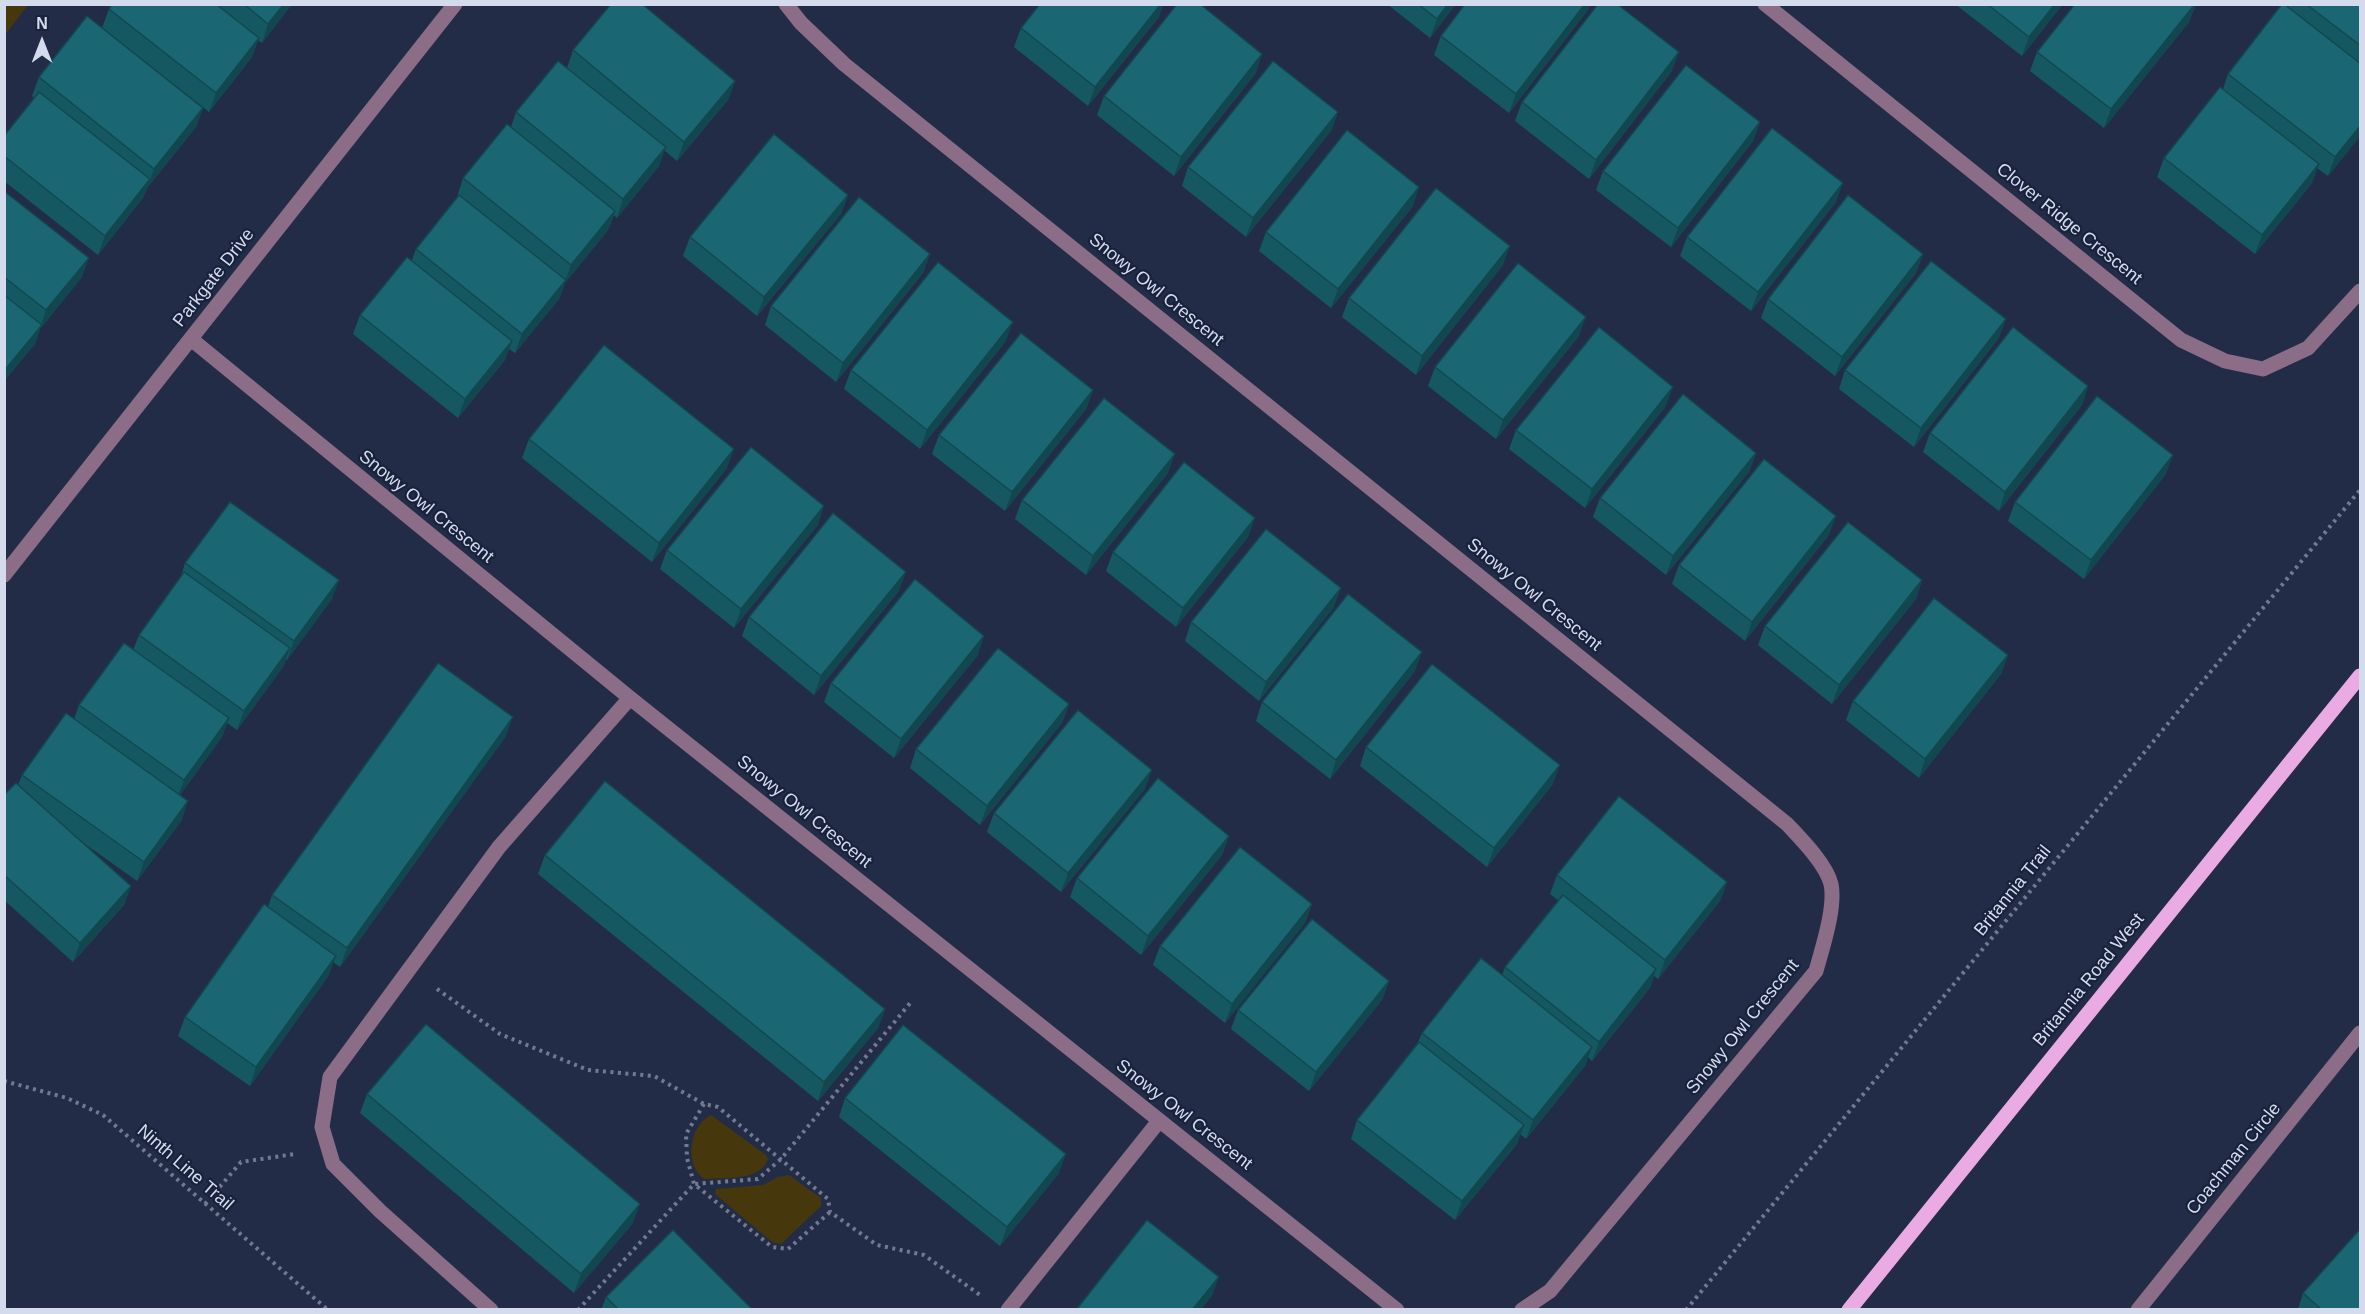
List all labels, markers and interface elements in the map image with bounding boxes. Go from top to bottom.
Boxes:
north arrow [12,12,72,72]
text: N [36,15,48,32]
street label: Clover Ridge Crescent [1992,159,2146,289]
street label: Parkgate Drive [169,224,259,332]
street label: Snowy Owl Crescent [1084,229,1228,351]
street label: Snowy Owl Crescent [354,446,498,568]
street label: Snowy Owl Crescent [1462,534,1606,656]
street label: Snowy Owl Crescent [732,751,876,873]
street label: Britannia Trail [1970,841,2056,941]
street label: Britannia Road West [2029,909,2149,1051]
street label: Snowy Owl Crescent [1682,955,1804,1099]
street label: Snowy Owl Crescent [1112,1055,1256,1175]
street label: Coachman Circle [2182,1099,2286,1219]
street label: Ninth Line Trail [132,1120,238,1216]

